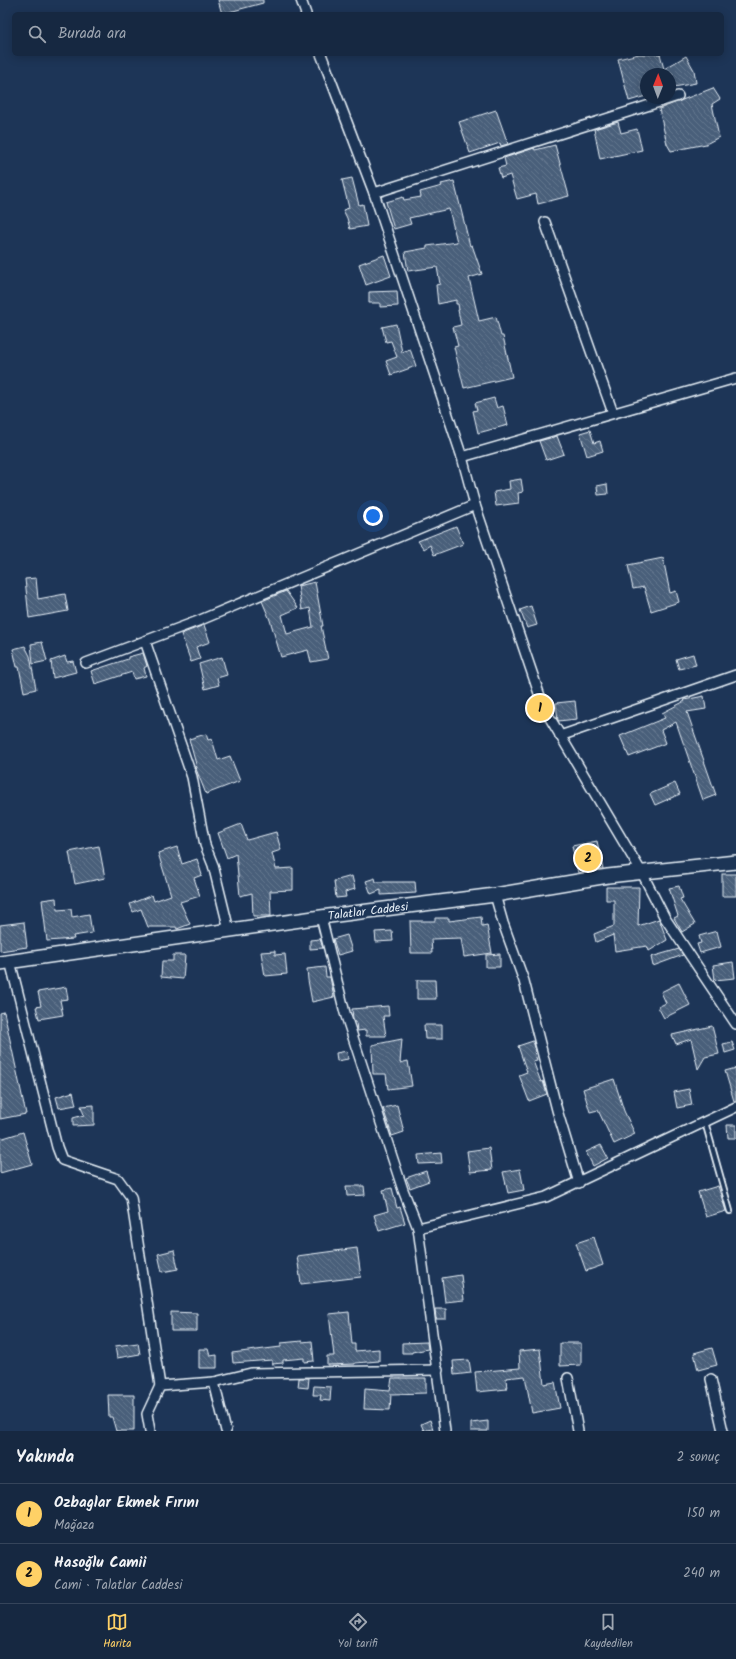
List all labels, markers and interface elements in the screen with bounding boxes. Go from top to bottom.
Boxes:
search box [12,12,724,56]
text: Burada ara [58,22,126,46]
icon: search [26,23,48,45]
north arrow [640,68,676,104]
your location [363,506,383,526]
pin: 1 [527,693,553,723]
pin: 2 [575,843,601,873]
street label: Talatlar Caddesi [327,897,410,926]
text: Yakında [16,1444,74,1471]
text: 2 sonuç [677,1447,720,1468]
text: Ozbaglar Ekmek Fırını [54,1491,199,1515]
text: 1 [27,1503,31,1524]
text: 150 m [687,1503,720,1524]
text: Mağaza [54,1515,94,1536]
text: Hasoğlu Camii [54,1551,146,1575]
text: 2 [25,1563,33,1584]
text: 240 m [683,1563,720,1584]
text: Cami · Talatlar Caddesi [54,1575,182,1596]
tab: Harita [103,1611,131,1653]
tab: Yol tarifi [338,1611,378,1653]
tab: Kaydedilen [584,1611,633,1653]

